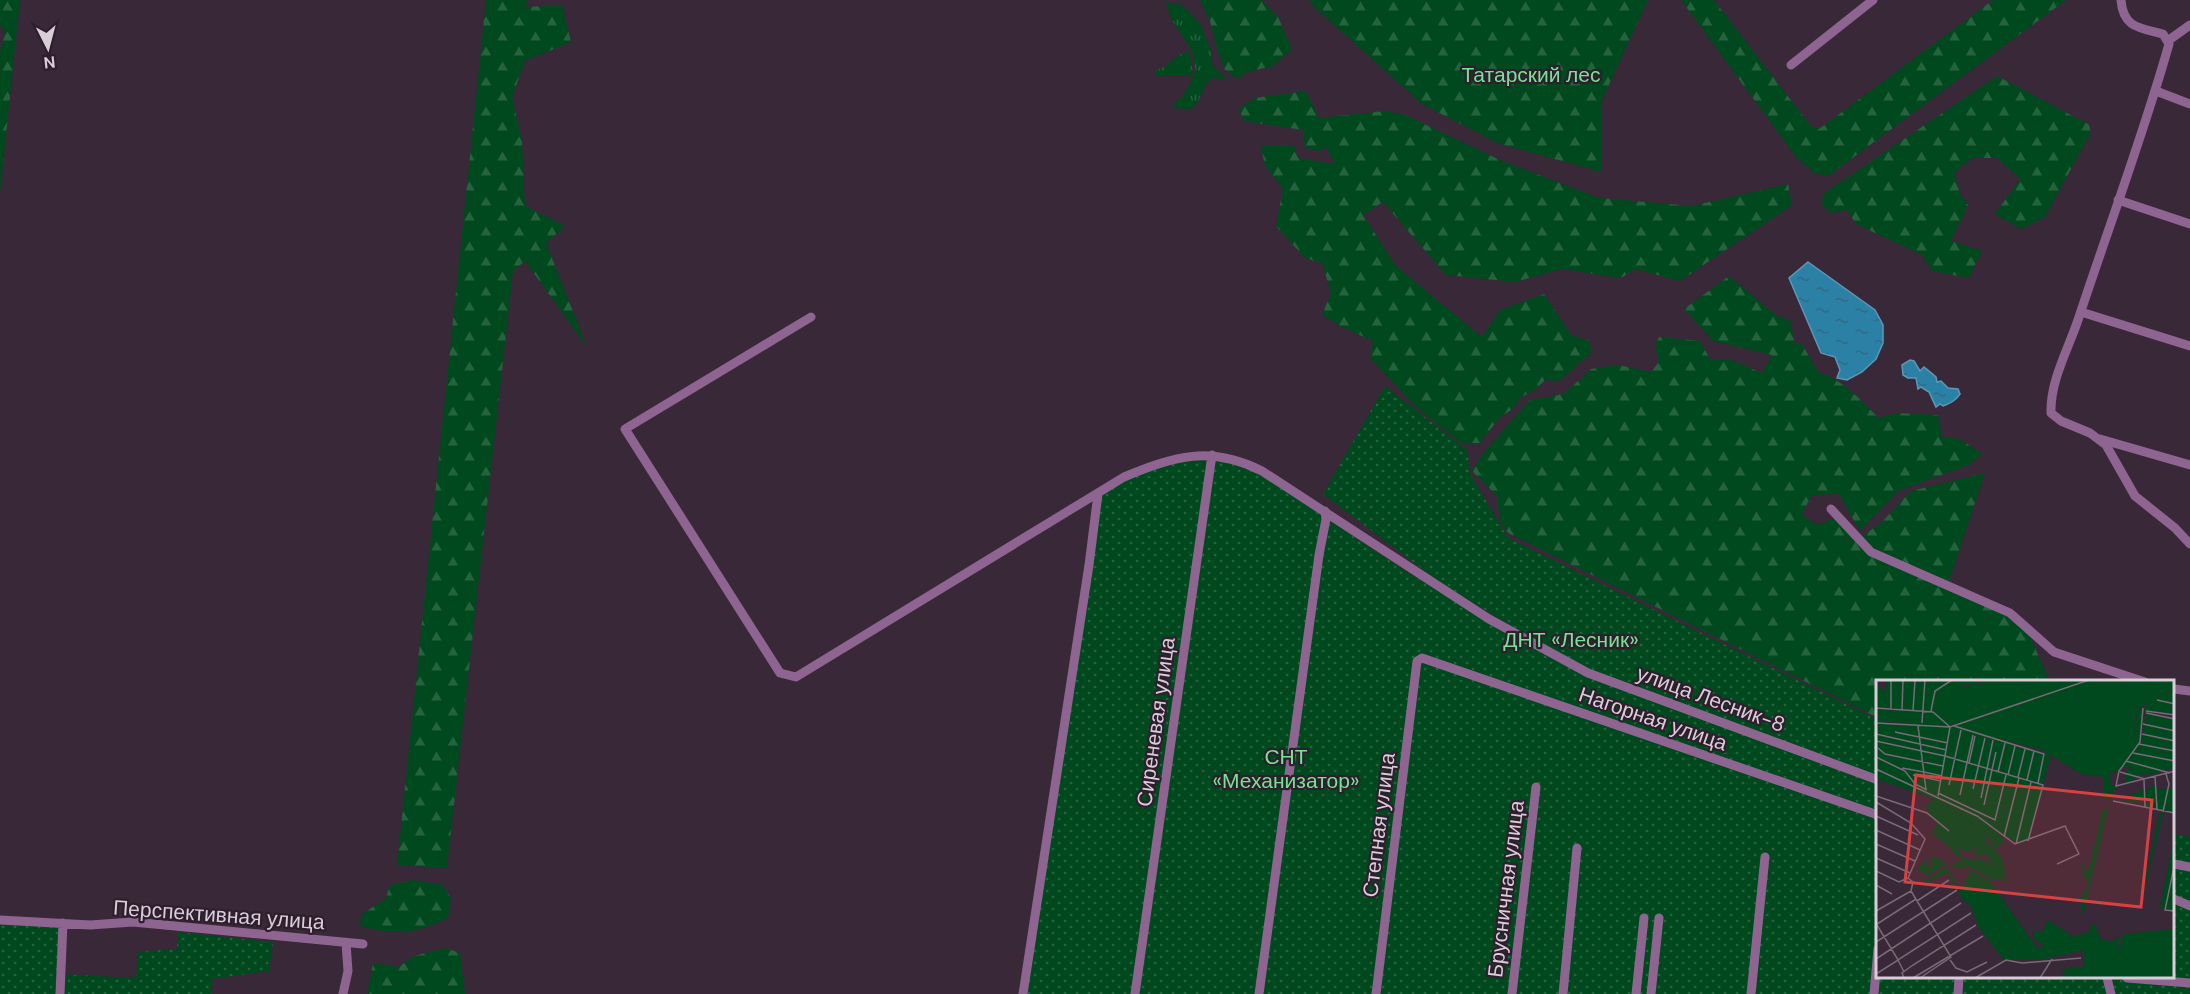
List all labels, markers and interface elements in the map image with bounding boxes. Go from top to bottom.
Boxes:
north arrow [18,18,78,78]
text: N [43,51,56,73]
park label: Татарский лес [1461,61,1601,89]
park label: ДНТ «Лесник» [1503,626,1639,654]
street label: Сиреневая улица [1130,635,1182,809]
street label: улица Лесник-8 [1633,659,1789,739]
street label: Нагорная улица [1575,680,1731,758]
inset map [1876,680,2175,979]
park label: СНТ «Механизатор» [1213,743,1359,795]
street label: Степная улица [1356,751,1402,899]
street label: Брусничная улица [1481,799,1531,979]
street label: Перспективная улица [112,894,326,936]

